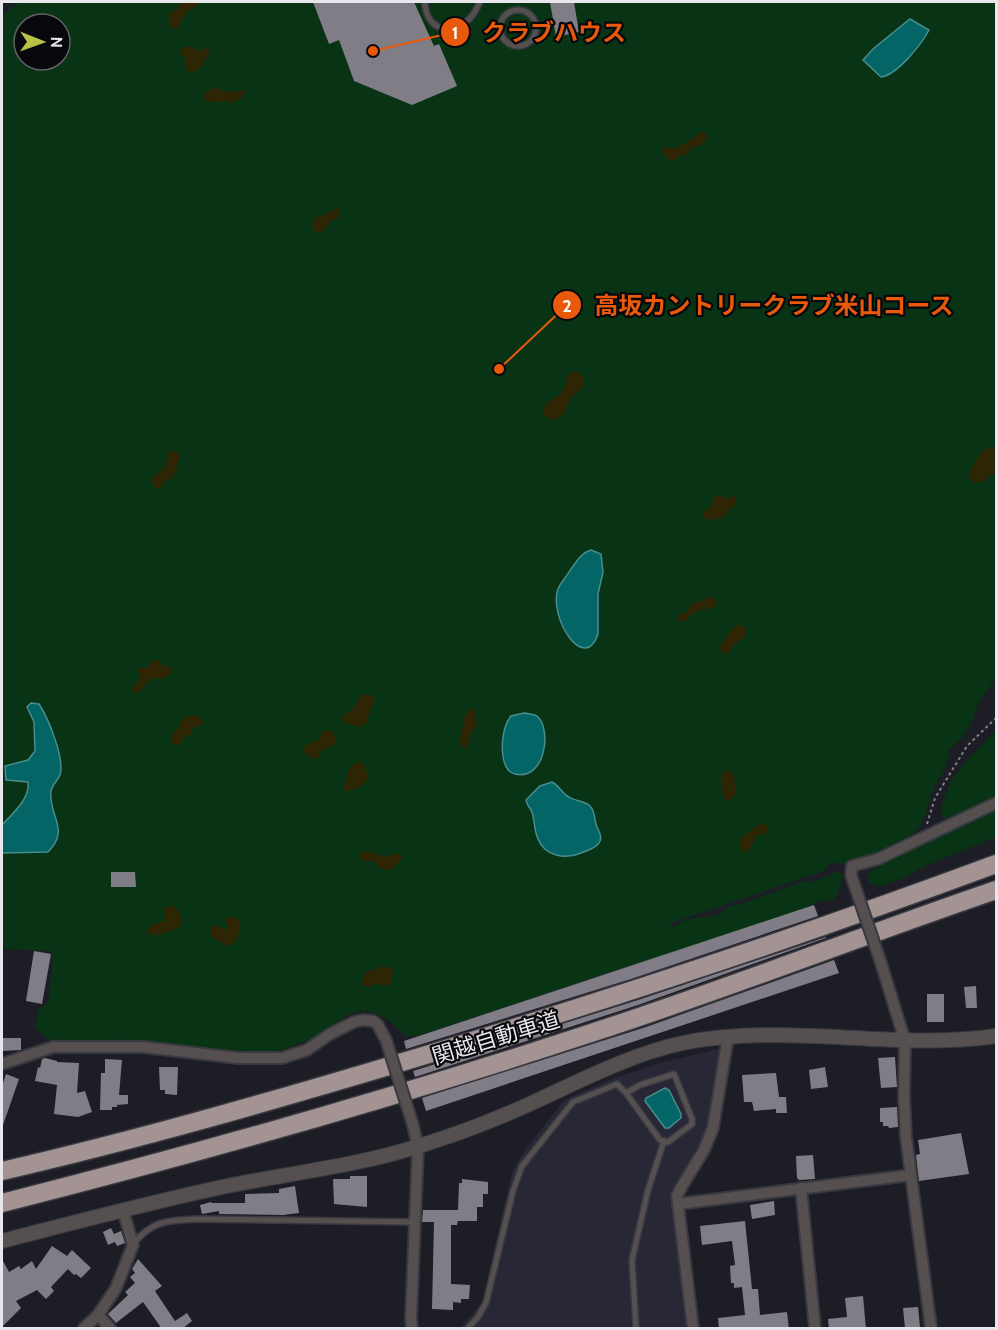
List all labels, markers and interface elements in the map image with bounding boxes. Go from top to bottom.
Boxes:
callout: クラブハウス [440,11,638,53]
north arrow [12,12,72,72]
text: クラブハウス [482,18,626,47]
text: 1 [452,22,458,44]
text: N [47,36,66,48]
callout: 高坂カントリークラブ米山コース [552,284,966,326]
text: 高坂カントリークラブ米山コース [595,291,953,320]
text: 2 [562,295,572,317]
street label: 関越自動車道 [429,1006,563,1070]

